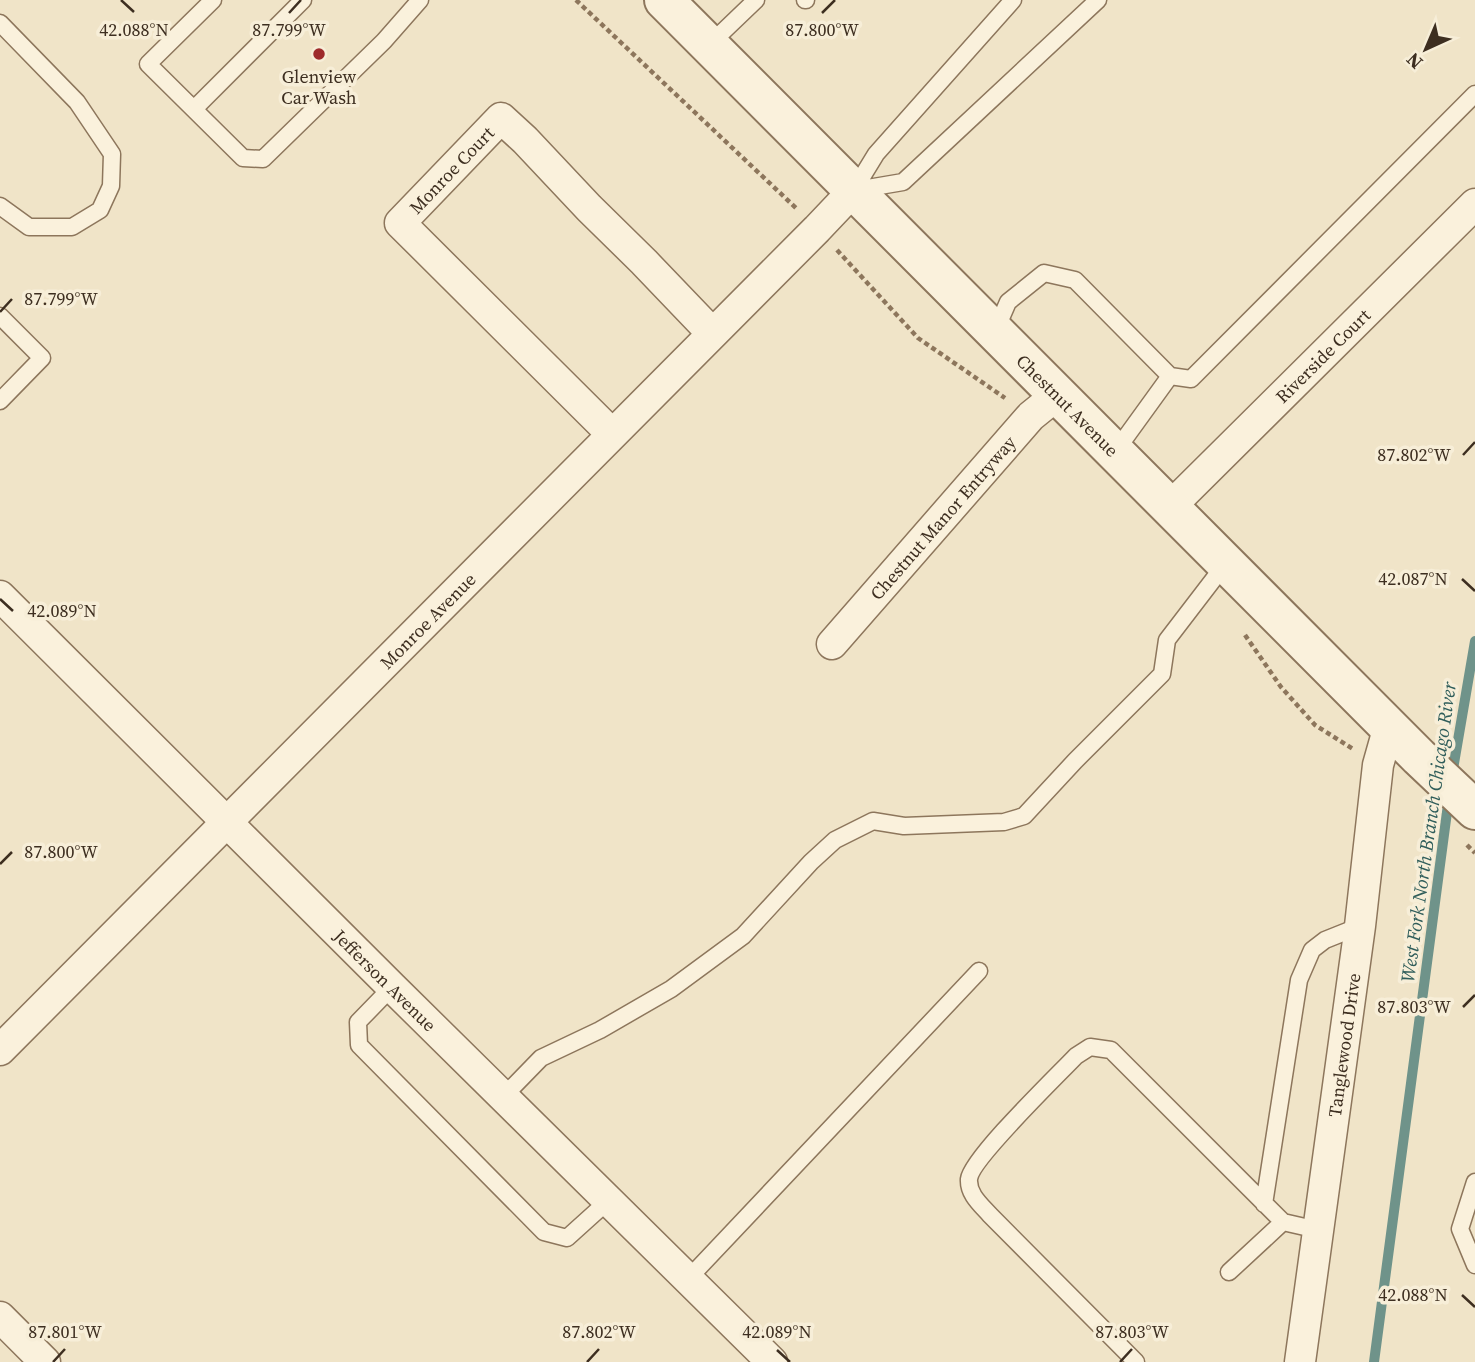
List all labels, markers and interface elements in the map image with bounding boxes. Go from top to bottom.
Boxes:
north arrow [1391,14,1461,84]
text: 42.088°N [99,17,169,42]
text: 87.799°W [252,17,326,42]
text: 87.800°W [785,17,859,42]
marker: Glenview Car Wash [311,46,327,62]
text: N [1400,47,1428,75]
place label: Glenview Car Wash [281,64,357,110]
street label: Monroe Court [403,120,499,219]
text: 87.799°W [24,286,98,311]
street label: Riverside Court [1270,303,1376,408]
street label: Chestnut Avenue [1011,348,1125,462]
street label: Chestnut Manor Entryway [864,429,1022,605]
text: 87.802°W [1377,442,1451,467]
text: 42.087°N [1378,566,1448,591]
street label: Monroe Avenue [374,567,481,674]
text: 42.089°N [27,598,97,623]
water label: West Fork North Branch Chicago River [1394,679,1462,984]
text: 87.800°W [24,839,98,864]
street label: Jefferson Avenue [328,923,442,1037]
street label: Tanglewood Drive [1321,972,1366,1118]
text: 87.803°W [1377,994,1451,1019]
text: 42.088°N [1378,1282,1448,1307]
text: 87.801°W [28,1319,102,1344]
text: 87.802°W [562,1319,636,1344]
text: 42.089°N [742,1319,812,1344]
text: 87.803°W [1095,1319,1169,1344]

